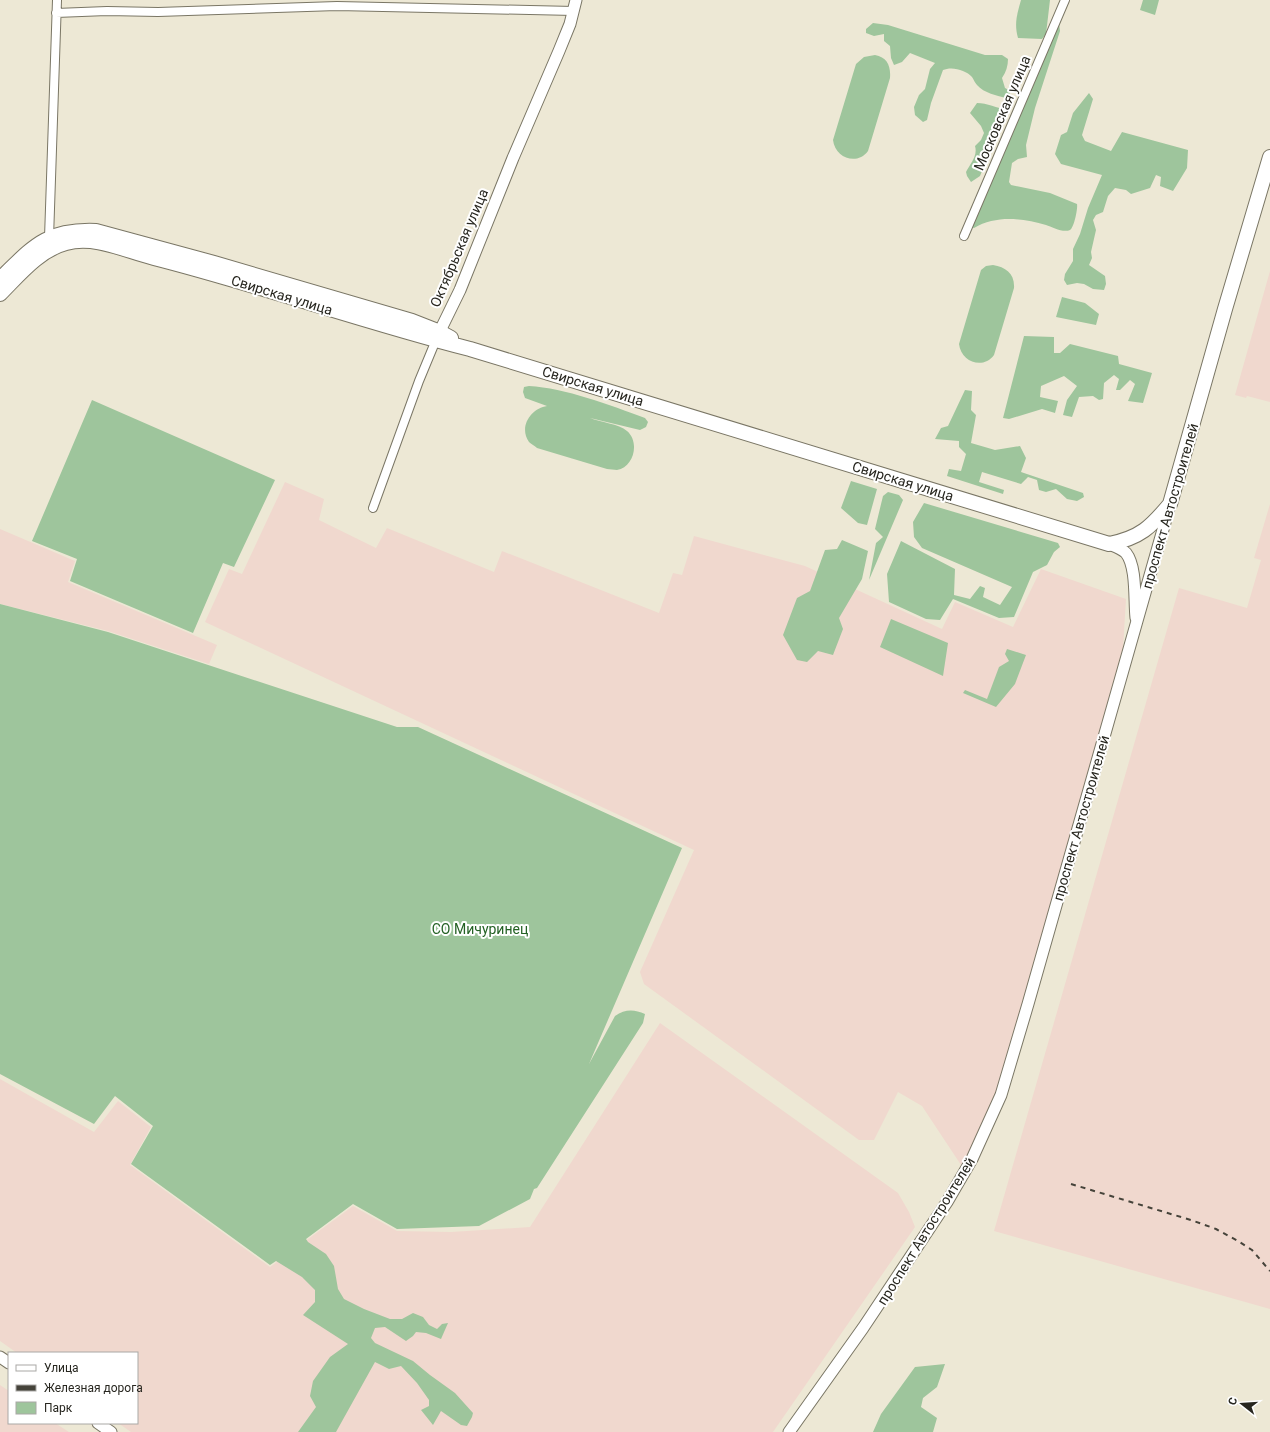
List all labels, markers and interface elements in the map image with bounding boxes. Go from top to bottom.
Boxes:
street label: Московская улица [971,53,1033,173]
street label: Октябрьская улица [427,187,491,309]
street label: Свирская улица [229,272,335,318]
street label: Свирская улица [540,363,646,409]
street label: проспект Автостроителей [1139,422,1201,590]
street label: Свирская улица [850,458,956,504]
street label: проспект Автостроителей [1050,734,1112,902]
park label: СО Мичуринец [432,921,528,937]
street label: проспект Автостроителей [874,1154,978,1308]
legend [8,1352,138,1424]
text: Улица [44,1361,79,1375]
text: Железная дорога [44,1381,143,1395]
north arrow [1222,1384,1262,1424]
text: С [1226,1396,1240,1407]
text: Парк [44,1401,73,1415]

